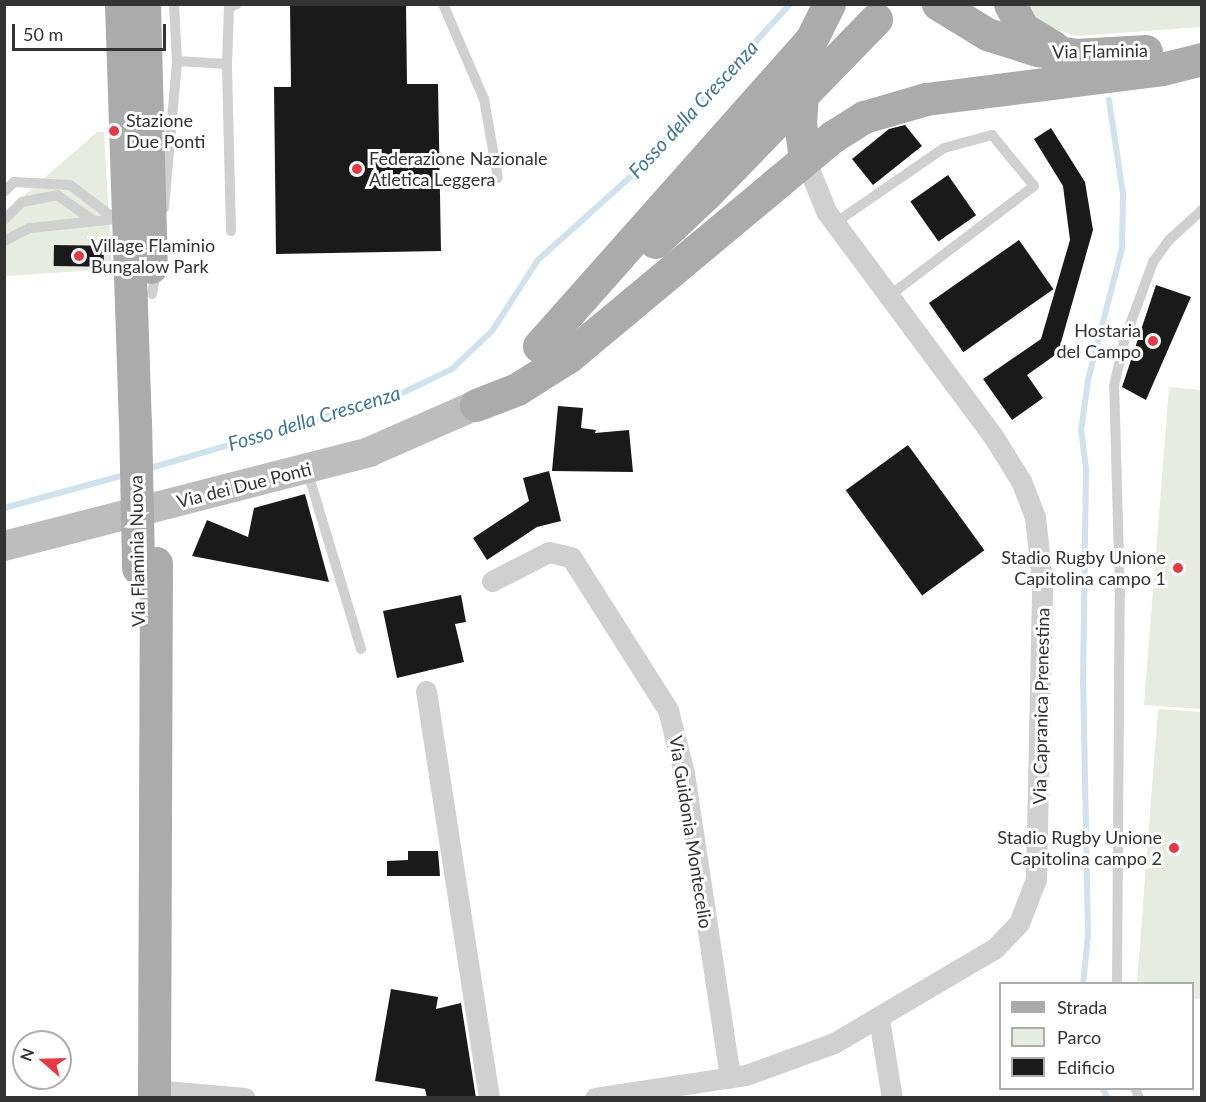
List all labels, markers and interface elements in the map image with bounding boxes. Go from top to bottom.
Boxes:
scale bar [15,12,170,50]
text: 50 m [23,23,63,45]
water label: Fosso della Crescenza [623,35,763,183]
street label: Via Flaminia [1052,39,1148,63]
place label: Stazione Due Ponti [126,110,205,152]
marker: Stazione Due Ponti [107,124,121,138]
place label: Federazione Nazionale Atletica Leggera [369,148,547,190]
marker: Federazione Nazionale Atletica Leggera [350,162,364,176]
place label: Village Flaminio Bungalow Park [91,235,215,278]
marker: Village Flaminio Bungalow Park [72,249,86,263]
place label: Hostaria del Campo [1056,320,1141,362]
marker: Hostaria del Campo [1146,334,1160,348]
water label: Fosso della Crescenza [225,380,403,456]
street label: Via dei Due Ponti [175,458,313,512]
street label: Via Flaminia Nuova [125,475,149,627]
place label: Stadio Rugby Unione Capitolina campo 1 [1001,547,1166,590]
marker: Stadio Rugby Unione Capitolina campo 1 [1171,561,1185,575]
street label: Via Capranica Prenestina [1028,607,1054,805]
street label: Via Guidonia Montecelio [665,734,717,930]
place label: Stadio Rugby Unione Capitolina campo 2 [997,827,1162,870]
marker: Stadio Rugby Unione Capitolina campo 2 [1167,841,1181,855]
legend [999,982,1194,1090]
text: Strada [1057,996,1107,1018]
text: Parco [1057,1026,1101,1048]
north arrow [12,1030,72,1090]
text: N [15,1045,38,1063]
text: Edificio [1057,1056,1115,1078]

